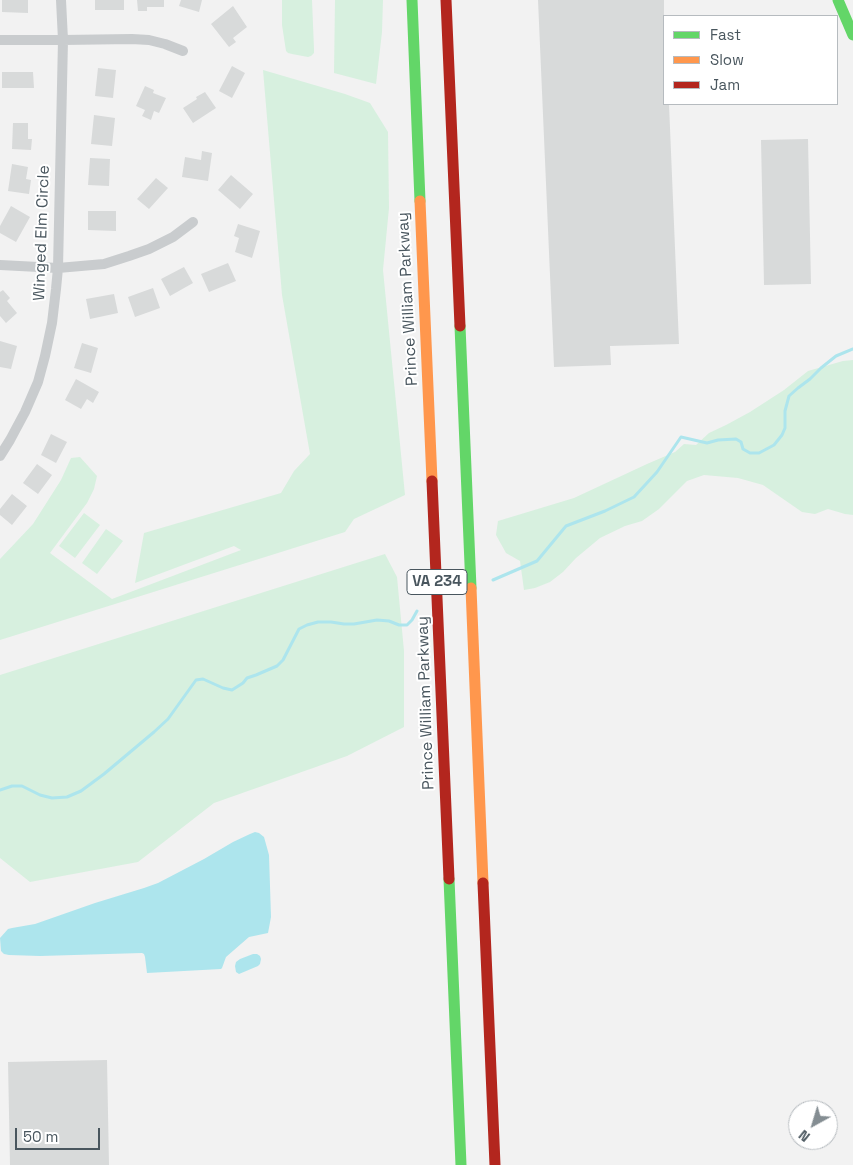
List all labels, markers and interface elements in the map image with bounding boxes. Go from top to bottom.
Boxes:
legend [663,15,838,105]
text: Fast [710,25,741,44]
text: Slow [710,50,744,69]
text: Jam [710,75,740,94]
street label: Winged Elm Circle [30,165,54,301]
street label: Prince William Parkway [394,212,422,386]
road number: VA 234 [407,570,467,594]
street label: Prince William Parkway [413,616,439,790]
north arrow [788,1100,838,1150]
scale bar [18,1118,102,1150]
text: N [795,1126,814,1146]
text: 50 m [23,1127,58,1146]

